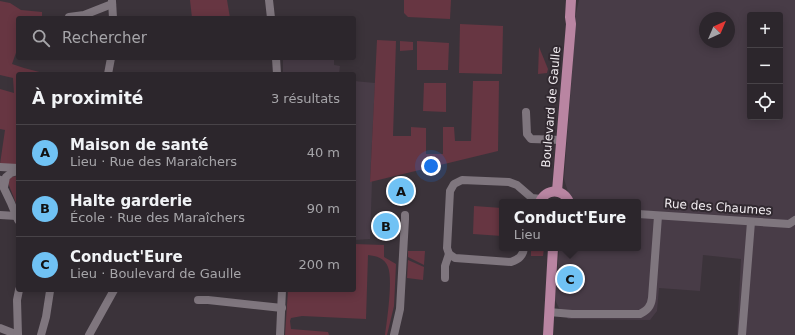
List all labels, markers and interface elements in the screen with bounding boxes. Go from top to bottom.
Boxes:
north arrow [699,12,735,48]
map controls [747,12,783,120]
button: + [747,12,783,48]
search box [16,16,356,60]
icon: search [30,27,52,49]
text: Rechercher [62,29,147,47]
street label: Boulevard de Gaulle [539,46,563,168]
button: − [747,48,783,84]
button: locate [747,84,783,120]
text: À proximité [32,88,143,108]
text: 3 résultats [271,91,340,106]
text: Maison de santé [70,136,209,154]
text: A [40,145,50,160]
text: 40 m [307,145,340,160]
text: Lieu · Rue des Maraîchers [70,154,237,169]
your location [421,156,441,176]
pin: A [388,176,414,206]
text: Halte garderie [70,192,192,210]
street label: Rue des Chaumes [664,196,772,218]
popup [499,199,641,251]
text: B [40,201,50,216]
text: 90 m [307,201,340,216]
text: Conduct'Eure [514,209,626,227]
text: École · Rue des Maraîchers [70,210,245,225]
pin: B [373,211,399,241]
text: Lieu [514,227,541,242]
text: Conduct'Eure [70,248,183,266]
text: C [40,257,50,272]
text: 200 m [298,257,340,272]
pin: C [557,264,583,294]
text: Lieu · Boulevard de Gaulle [70,266,241,281]

